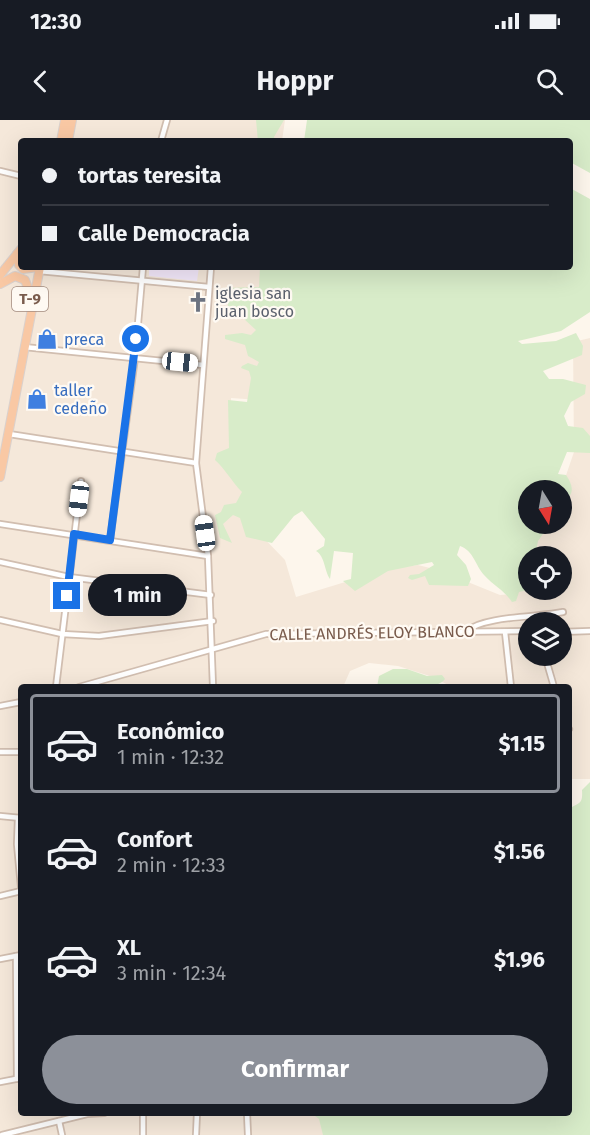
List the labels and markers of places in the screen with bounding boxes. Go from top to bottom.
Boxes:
place label: iglesia san juan bosco [214,284,294,321]
church icon: iglesia san juan bosco [186,290,210,314]
shop icon: preca [35,327,59,351]
place label: preca [64,330,104,349]
place label: taller cedeño [54,381,107,418]
shop icon: taller cedeño [25,387,49,411]

